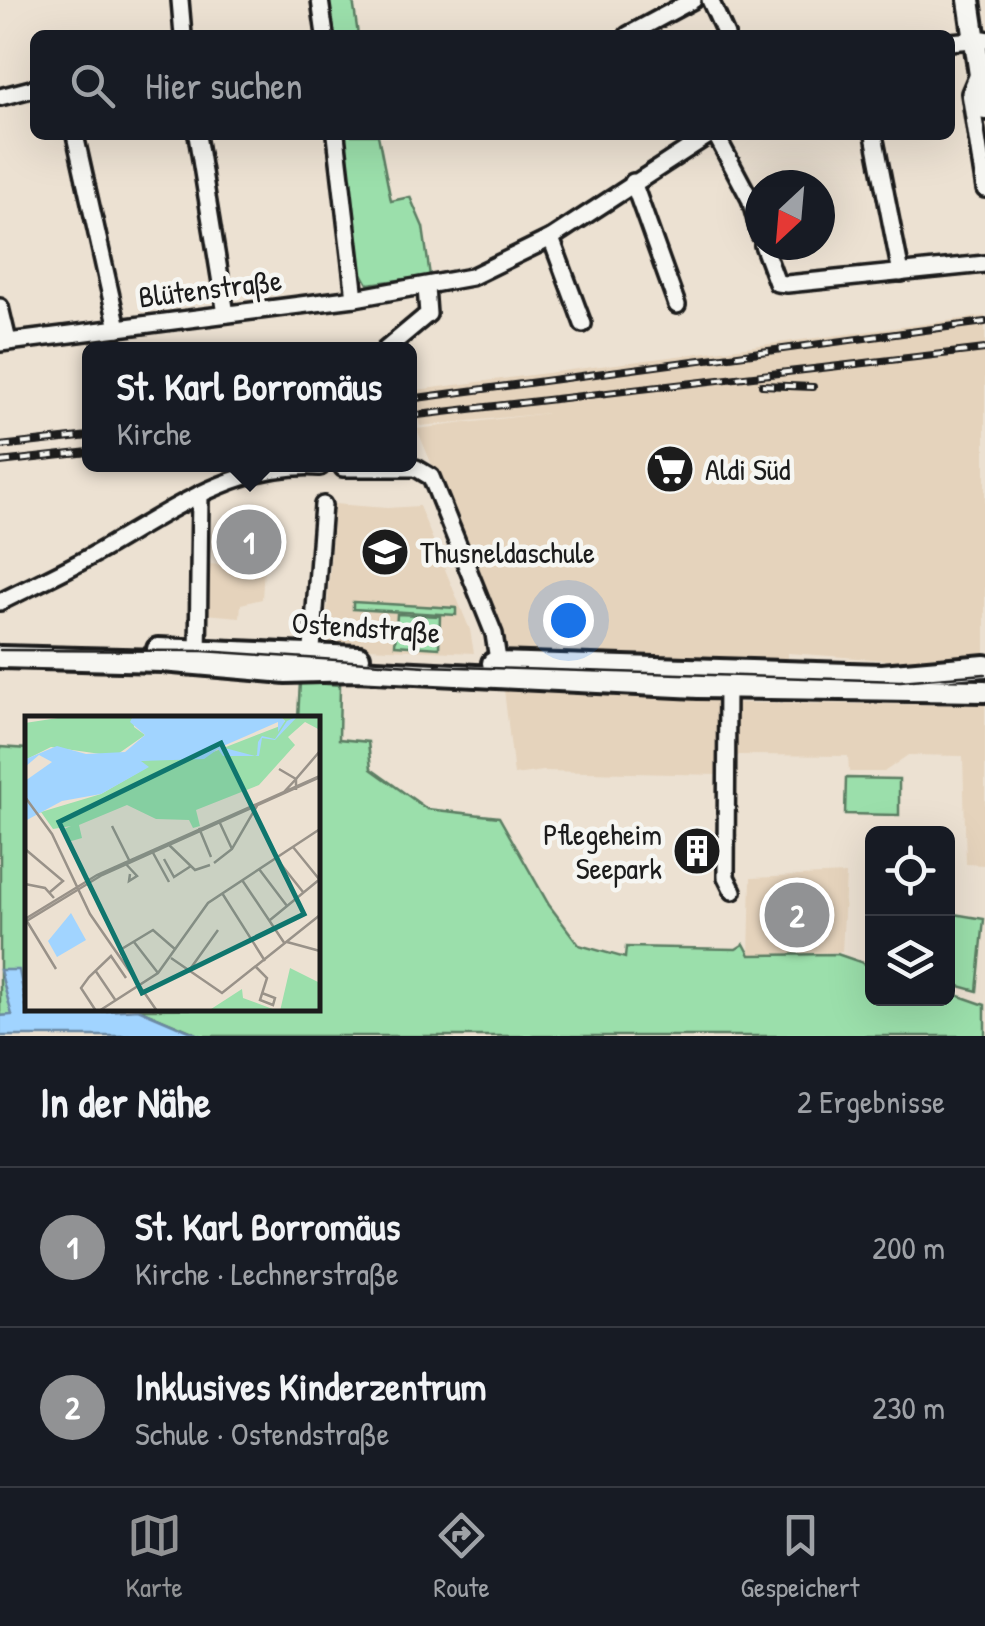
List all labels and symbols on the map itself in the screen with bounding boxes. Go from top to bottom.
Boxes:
north arrow [745,170,835,260]
street label: Blütenstraße [136,259,284,317]
supermarket icon: Aldi Süd [644,443,696,495]
place label: Aldi Süd [705,449,791,489]
pin: 1 [216,504,282,580]
school or university icon: Thusneldaschule [359,526,411,578]
place label: Thusneldaschule [420,532,595,572]
your location [543,595,594,646]
street label: Ostendstraße [290,602,442,652]
inset map [25,716,320,1011]
place label: Pflegeheim Seepark [543,814,662,888]
building icon: Pflegeheim Seepark [671,825,723,877]
pin: 2 [764,878,830,952]

